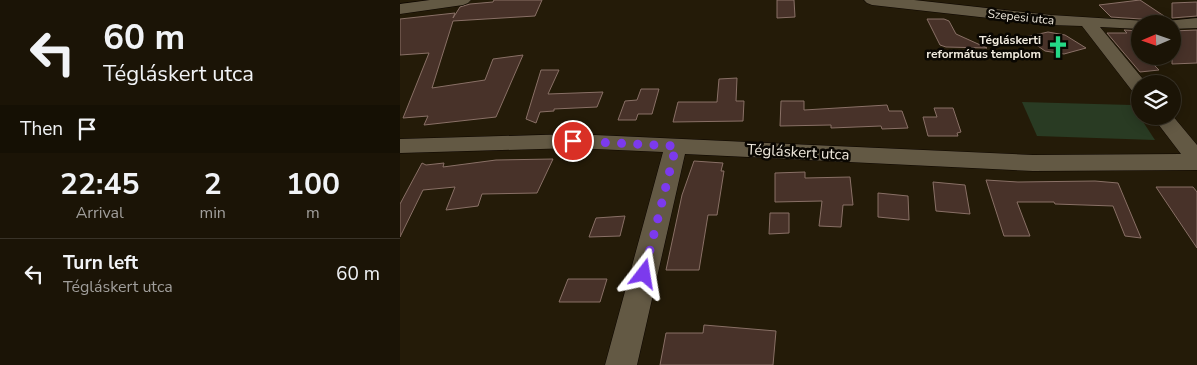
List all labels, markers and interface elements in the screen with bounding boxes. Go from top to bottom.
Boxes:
street label: Szepesi utca [987,6,1055,28]
text: 60 m [103,14,185,61]
north arrow [1131,15,1181,65]
map controls [1131,15,1181,125]
icon: left [20,20,85,85]
place label: Tégláskerti református templom [926,32,1041,62]
church icon: Tégláskerti református templom [1045,34,1071,60]
text: Tégláskert utca [103,59,254,89]
button: layers [1131,75,1181,125]
icon: arrive [73,115,101,143]
text: Then [20,116,63,142]
pin [552,120,594,162]
icon: arrive [559,127,587,155]
street label: Tégláskert utca [746,139,850,165]
text: 22:45 [60,164,139,205]
text: 2 [204,164,222,205]
text: 100 [286,164,340,205]
text: Arrival [76,202,124,224]
text: min [199,202,226,224]
text: m [306,202,320,224]
position arrow [617,247,669,299]
text: Turn left [63,250,138,276]
icon: left [20,260,48,288]
text: 60 m [336,261,380,287]
text: Tégláskert utca [63,276,173,298]

